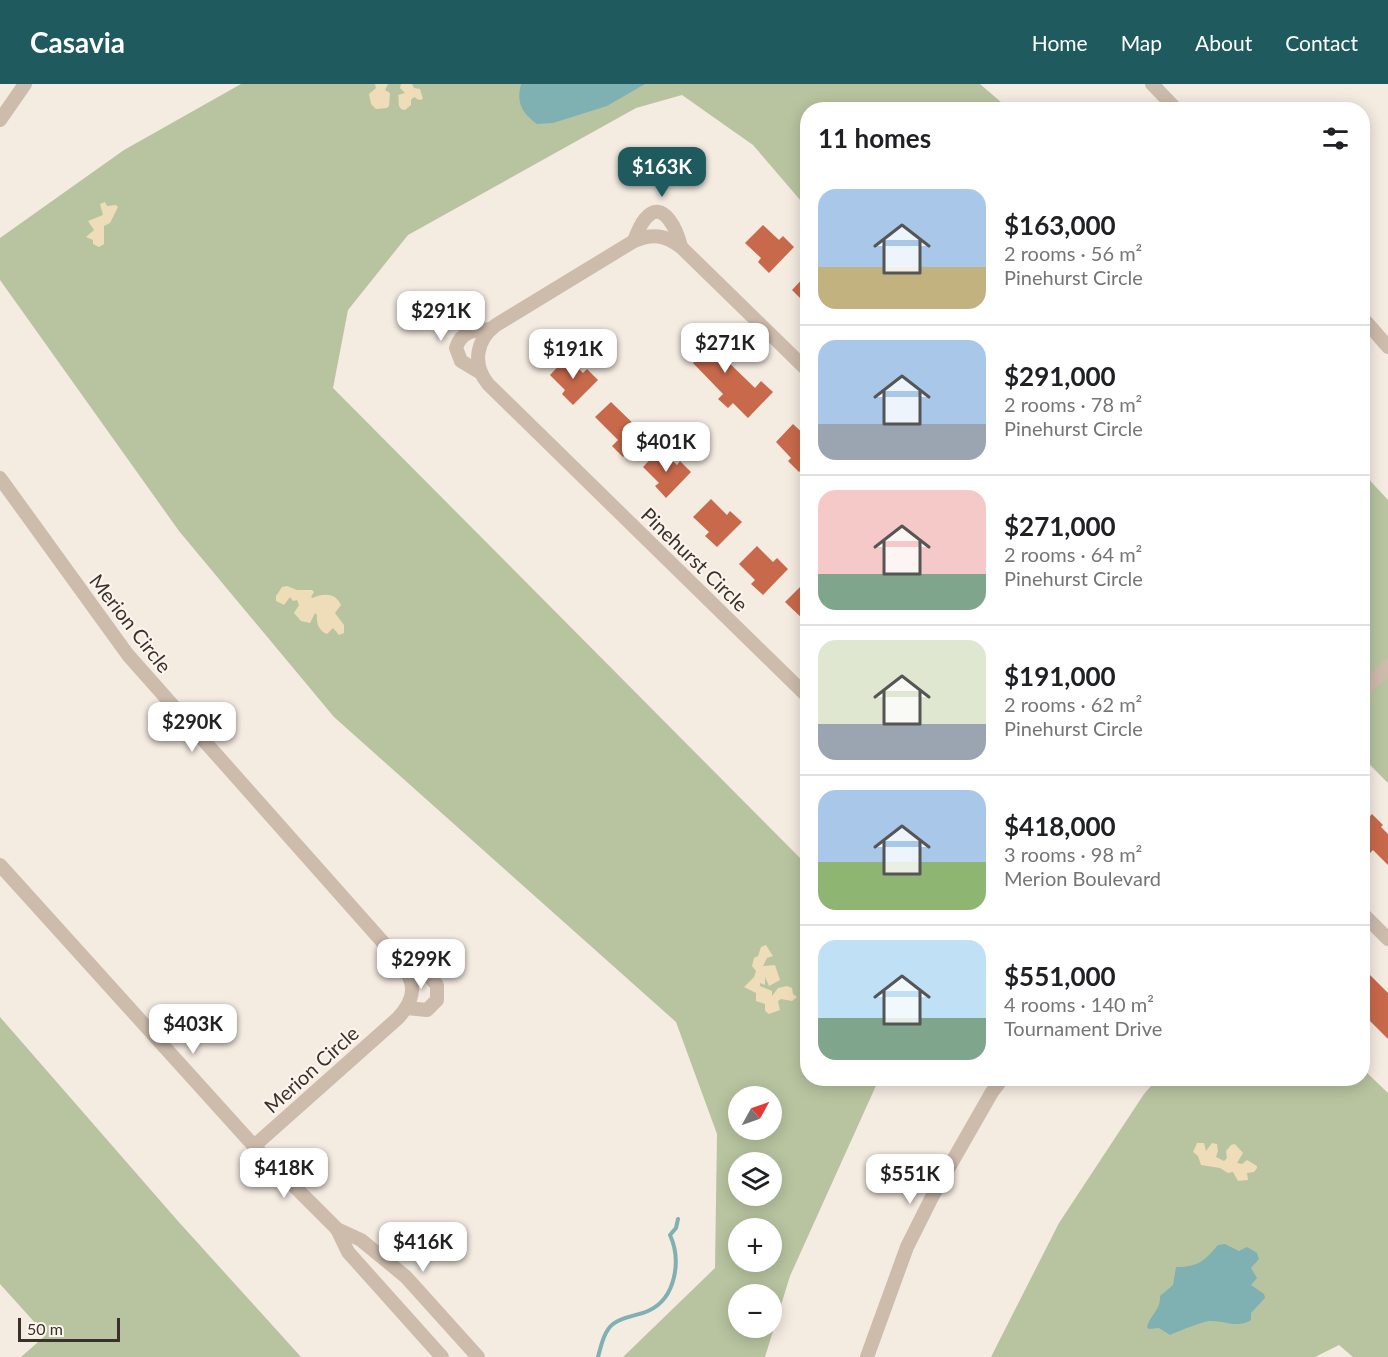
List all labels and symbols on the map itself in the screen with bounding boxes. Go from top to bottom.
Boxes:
pin: $163K [620,147,704,198]
pin: $291K [399,291,483,342]
pin: $271K [683,323,767,374]
pin: $191K [531,329,615,380]
pin: $401K [624,422,708,473]
street label: Pinehurst Circle [637,502,753,616]
street label: Merion Circle [85,569,177,677]
pin: $290K [150,702,234,753]
pin: $299K [379,939,463,990]
pin: $403K [151,1004,235,1055]
street label: Merion Circle [259,1020,363,1118]
north arrow [728,1086,782,1140]
pin: $418K [242,1148,326,1199]
pin: $551K [868,1154,952,1205]
pin: $416K [381,1222,465,1273]
scale bar [18,1315,120,1342]

